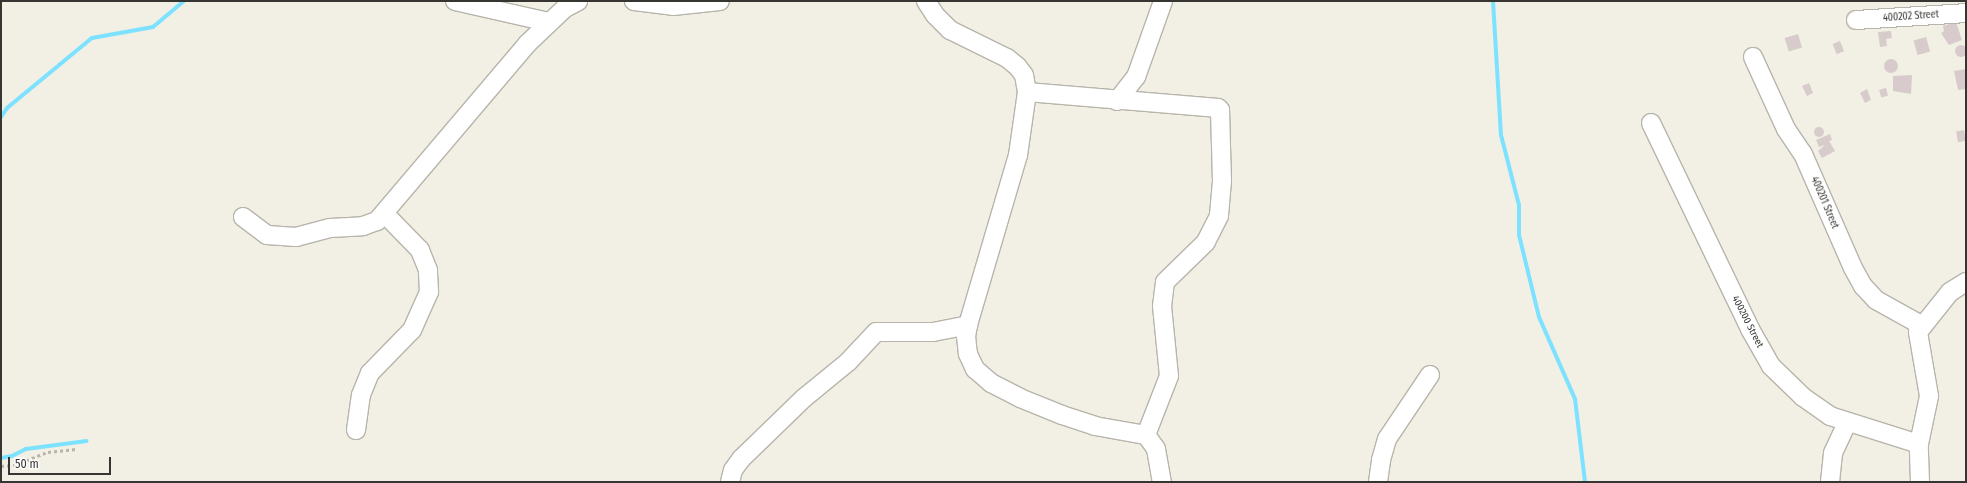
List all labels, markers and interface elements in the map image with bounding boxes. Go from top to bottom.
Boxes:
street label: 400202 Street [1883,9,1939,25]
street label: 400201 Street [1808,175,1840,231]
street label: 400200 Street [1729,294,1765,350]
scale bar [10,449,113,475]
text: 50 m [15,457,39,471]

